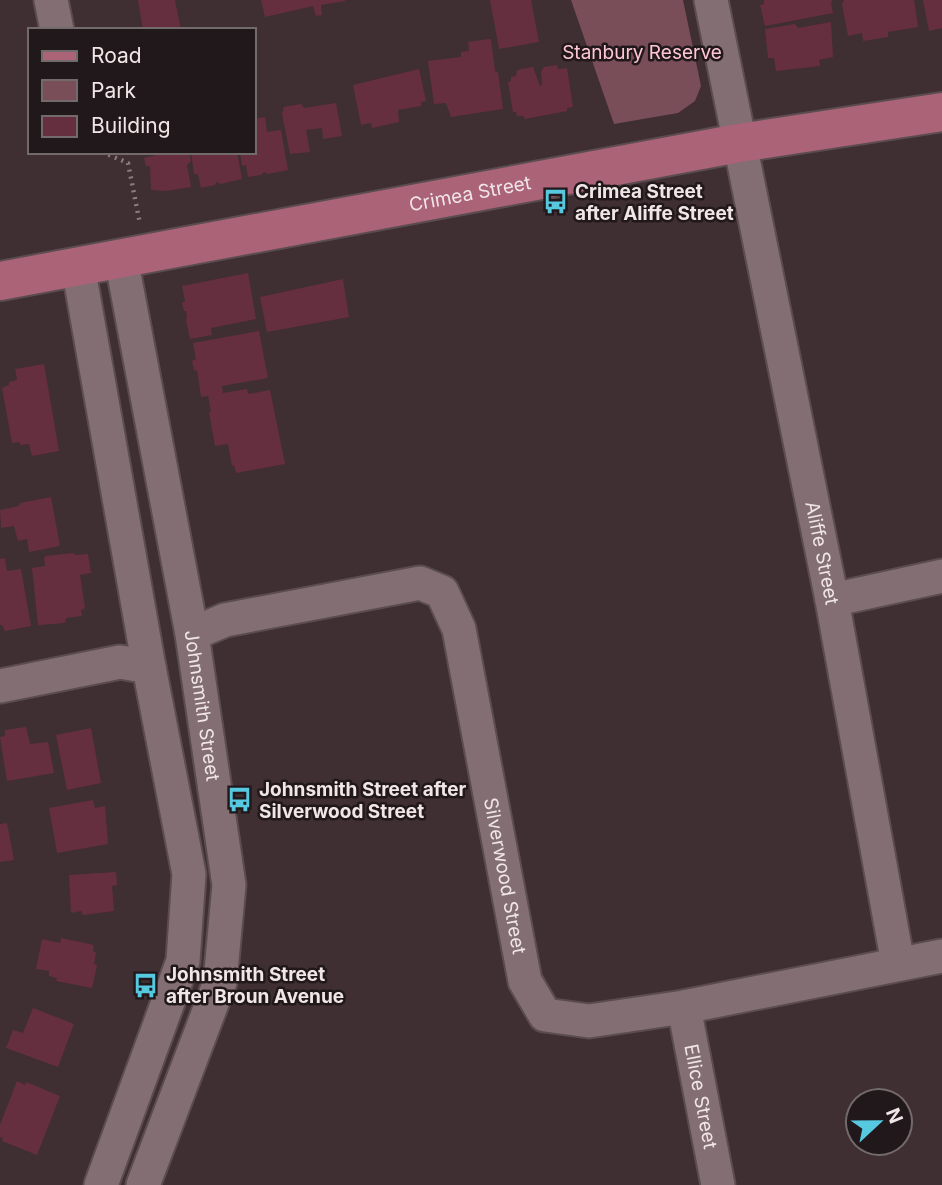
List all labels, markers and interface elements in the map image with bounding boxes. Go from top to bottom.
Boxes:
legend [28,28,256,154]
park label: Stanbury Reserve [562,41,722,64]
text: Road [91,43,142,68]
text: Park [91,78,136,103]
text: Building [91,113,171,138]
street label: Crimea Street [407,171,533,216]
place label: Crimea Street after Aliffe Street [575,180,734,225]
bus stop icon: Crimea Street after Aliffe Street [541,188,569,216]
street label: Aliffe Street [801,499,844,606]
street label: Johnsmith Street [180,628,225,783]
place label: Johnsmith Street after Silverwood Street [259,778,467,823]
bus stop icon: Johnsmith Street after Silverwood Street [225,786,253,814]
street label: Silverwood Street [479,796,531,956]
place label: Johnsmith Street after Broun Avenue [166,963,344,1008]
bus stop icon: Johnsmith Street after Broun Avenue [132,971,160,999]
street label: Ellice Street [680,1042,722,1151]
north arrow [844,1087,914,1157]
text: N [881,1105,908,1127]

